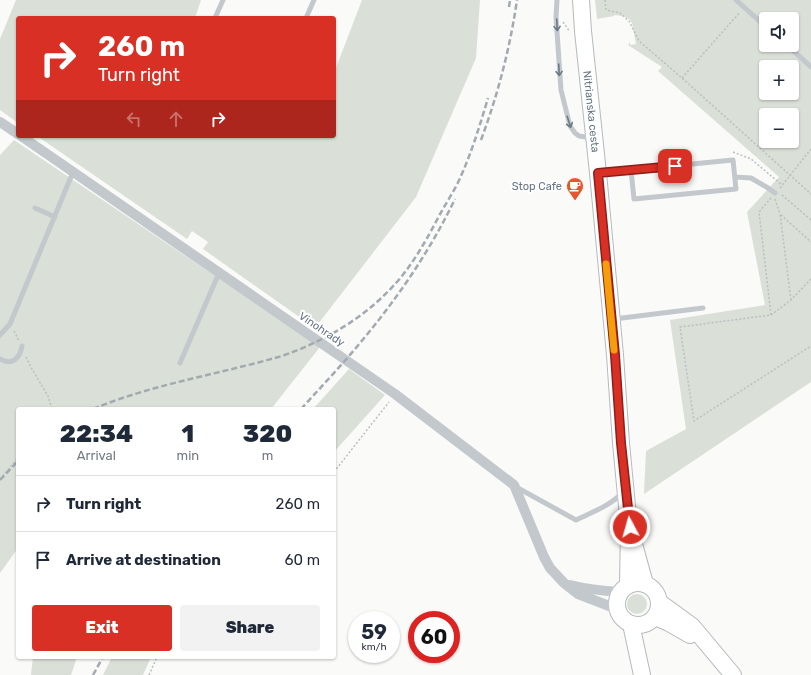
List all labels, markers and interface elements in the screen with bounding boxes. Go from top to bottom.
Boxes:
map controls [759,12,799,148]
button: sound [759,12,799,52]
one-way arrow [553,18,560,31]
text: 260 m [98,30,185,63]
icon: right [32,32,84,84]
button: + [759,60,799,100]
one-way arrow [556,63,563,76]
text: Turn right [98,64,180,86]
street label: Nitrianska cesta [580,70,602,153]
icon: left [123,108,145,130]
icon: ahead [165,108,187,130]
icon: right [207,108,229,130]
button: − [759,108,799,148]
one-way arrow [566,116,574,128]
pin [658,149,692,183]
icon: arrive [664,155,686,177]
cafe icon: Stop Cafe [565,176,585,201]
place label: Stop Cafe [512,180,562,193]
street label: Vinohrady [296,309,347,349]
text: 22:34 [60,420,133,448]
text: 1 [182,420,194,448]
text: 320 [243,420,292,448]
text: Arrival [77,448,116,463]
text: min [177,448,199,463]
text: m [262,448,273,463]
icon: right [32,493,54,515]
text: Turn right [66,495,141,513]
text: 260 m [276,495,320,513]
position arrow [609,506,651,548]
icon: arrive [32,549,54,571]
text: Arrive at destination [66,551,221,569]
text: 60 m [284,551,320,569]
button: Exit [32,605,172,651]
button: Share [180,605,320,651]
speed limit sign: 60 [408,611,460,663]
text: 59 [361,620,387,644]
text: km/h [362,641,386,653]

